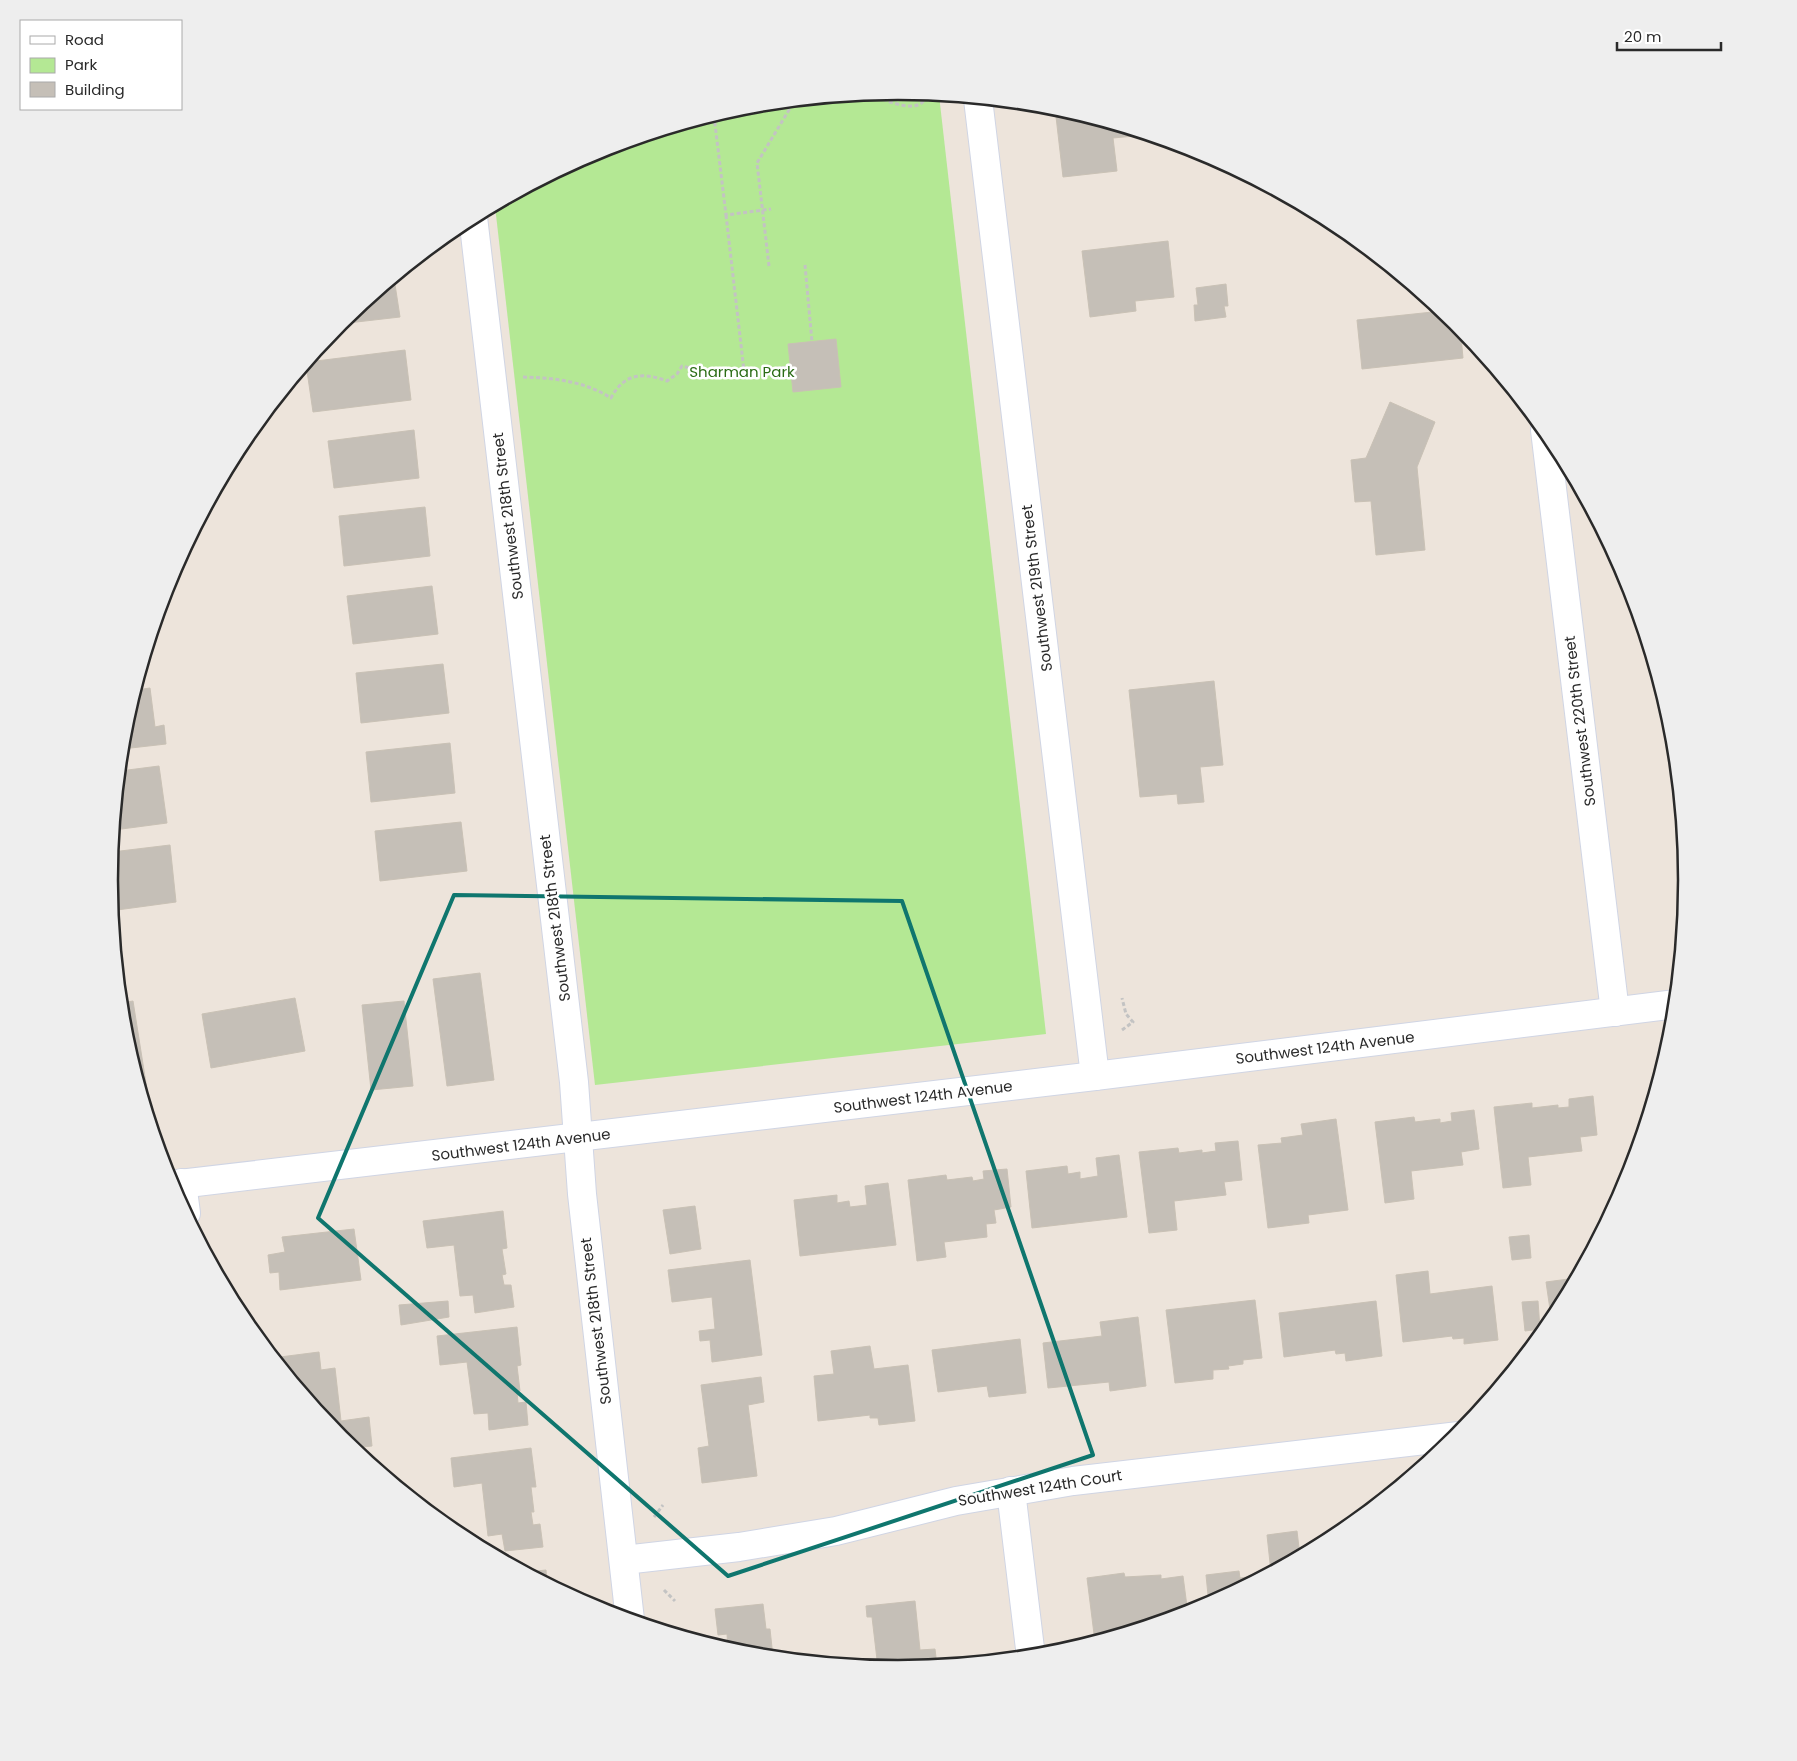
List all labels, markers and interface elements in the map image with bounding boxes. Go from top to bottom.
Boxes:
legend [20,20,182,110]
scale bar [1617,20,1721,52]
text: 20 m [1624,26,1662,47]
text: Road [65,29,104,50]
text: Park [65,54,97,75]
text: Building [65,79,125,100]
park label: Sharman Park [689,361,795,382]
street label: Southwest 218th Street [487,431,528,601]
street label: Southwest 219th Street [1016,503,1057,673]
street label: Southwest 220th Street [1559,635,1600,808]
street label: Southwest 218th Street [534,833,575,1003]
street label: Southwest 124th Avenue [1234,1026,1416,1069]
street label: Southwest 124th Avenue [832,1075,1014,1118]
street label: Southwest 124th Avenue [430,1123,612,1166]
street label: Southwest 218th Street [575,1236,616,1406]
street label: Southwest 124th Court [956,1464,1123,1511]

